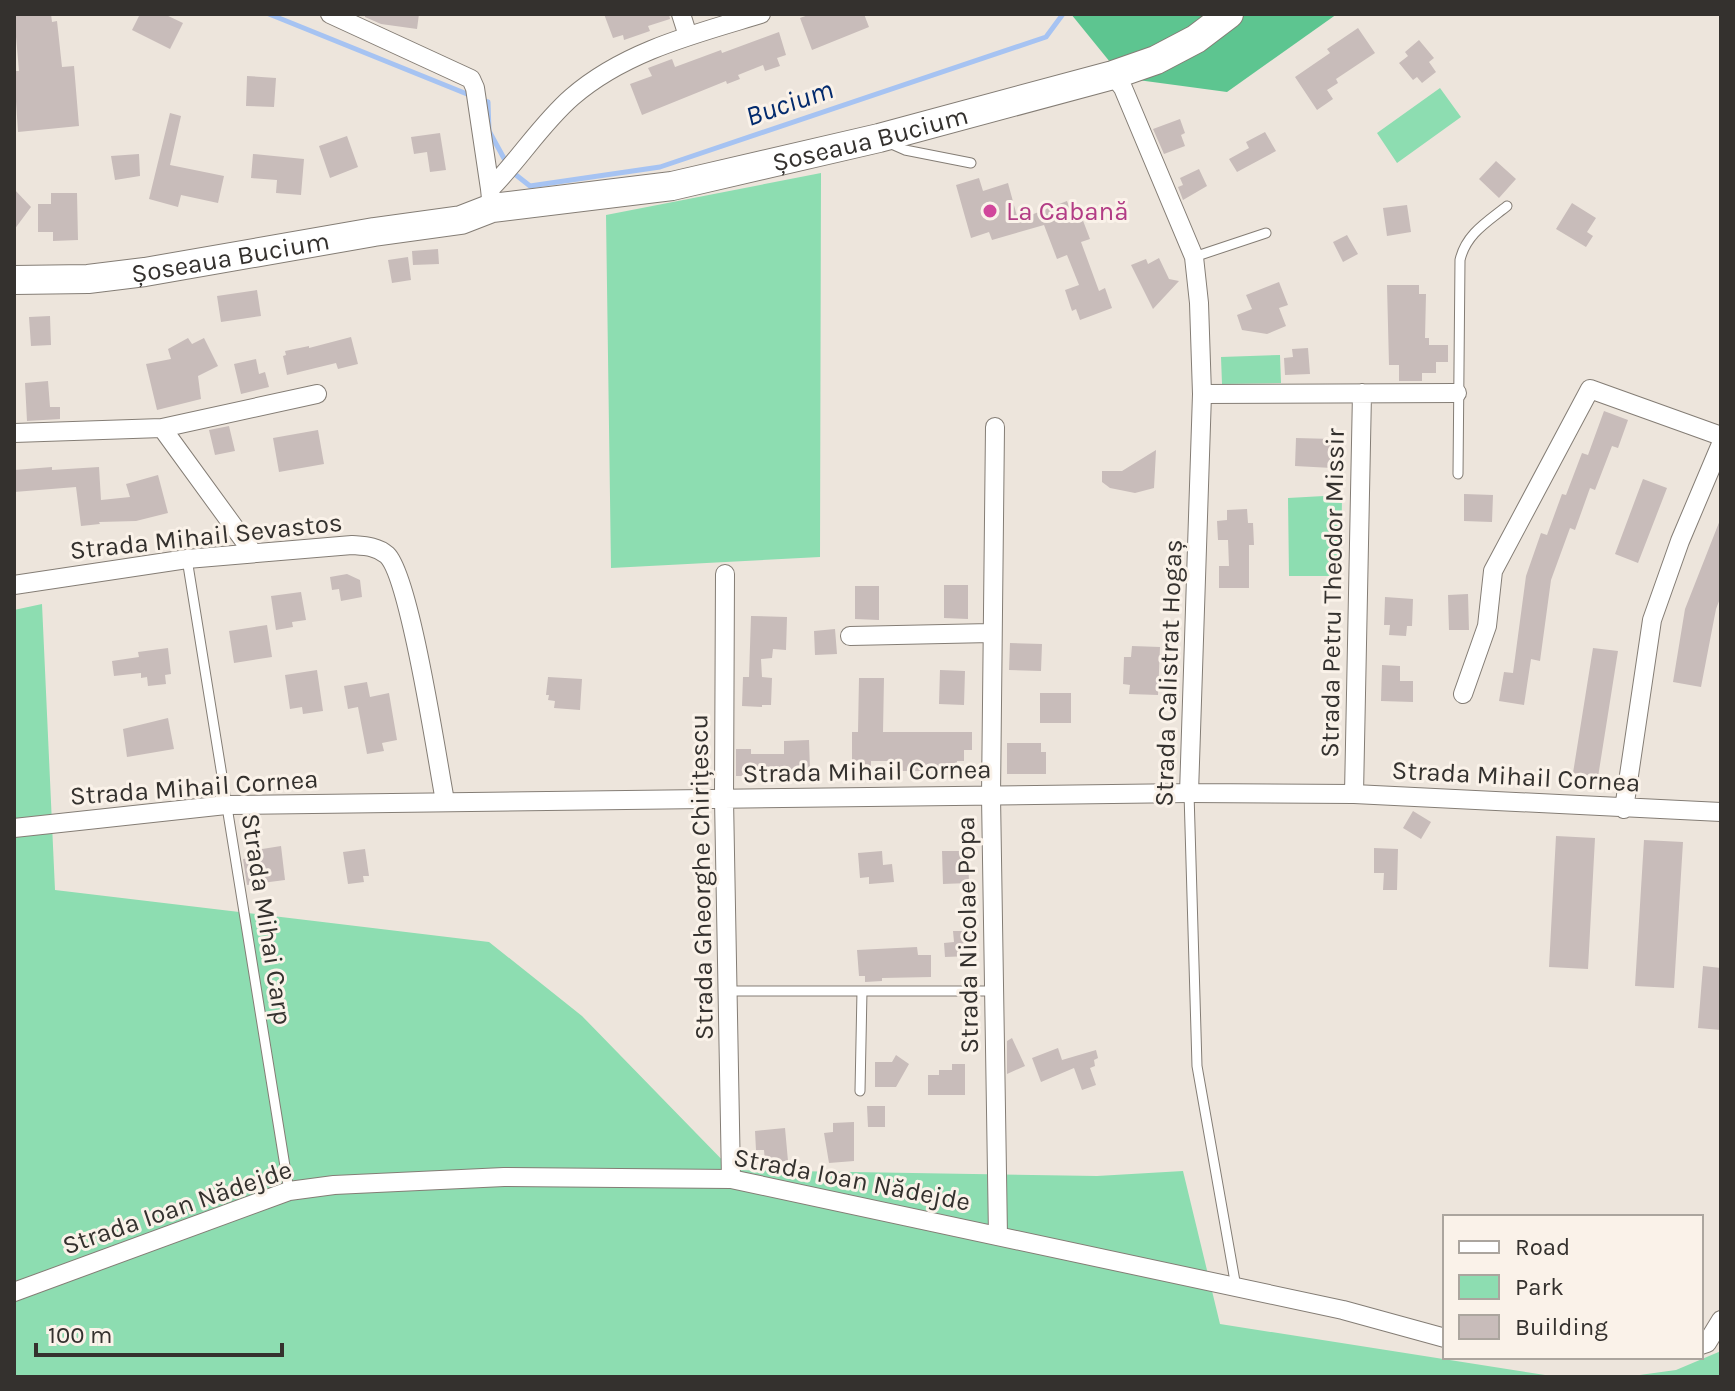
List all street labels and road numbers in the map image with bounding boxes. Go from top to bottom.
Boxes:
street label: Șoseaua Bucium [769,100,972,178]
street label: Șoseaua Bucium [129,225,332,290]
street label: Strada Petru Theodor Missir [1314,427,1351,758]
street label: Strada Mihail Sevastos [68,507,344,566]
street label: Strada Calistrat Hogaș [1148,539,1189,807]
street label: Strada Gheorghe Chirițescu [683,714,720,1040]
street label: Strada Mihail Cornea [742,754,992,789]
street label: Strada Mihail Cornea [1391,755,1641,798]
street label: Strada Mihail Cornea [69,763,319,812]
street label: Strada Mihai Carp [234,811,299,1027]
street label: Strada Nicolae Popa [950,816,985,1054]
street label: Strada Ioan Nădejde [731,1141,973,1218]
street label: Strada Ioan Nădejde [58,1154,296,1261]

